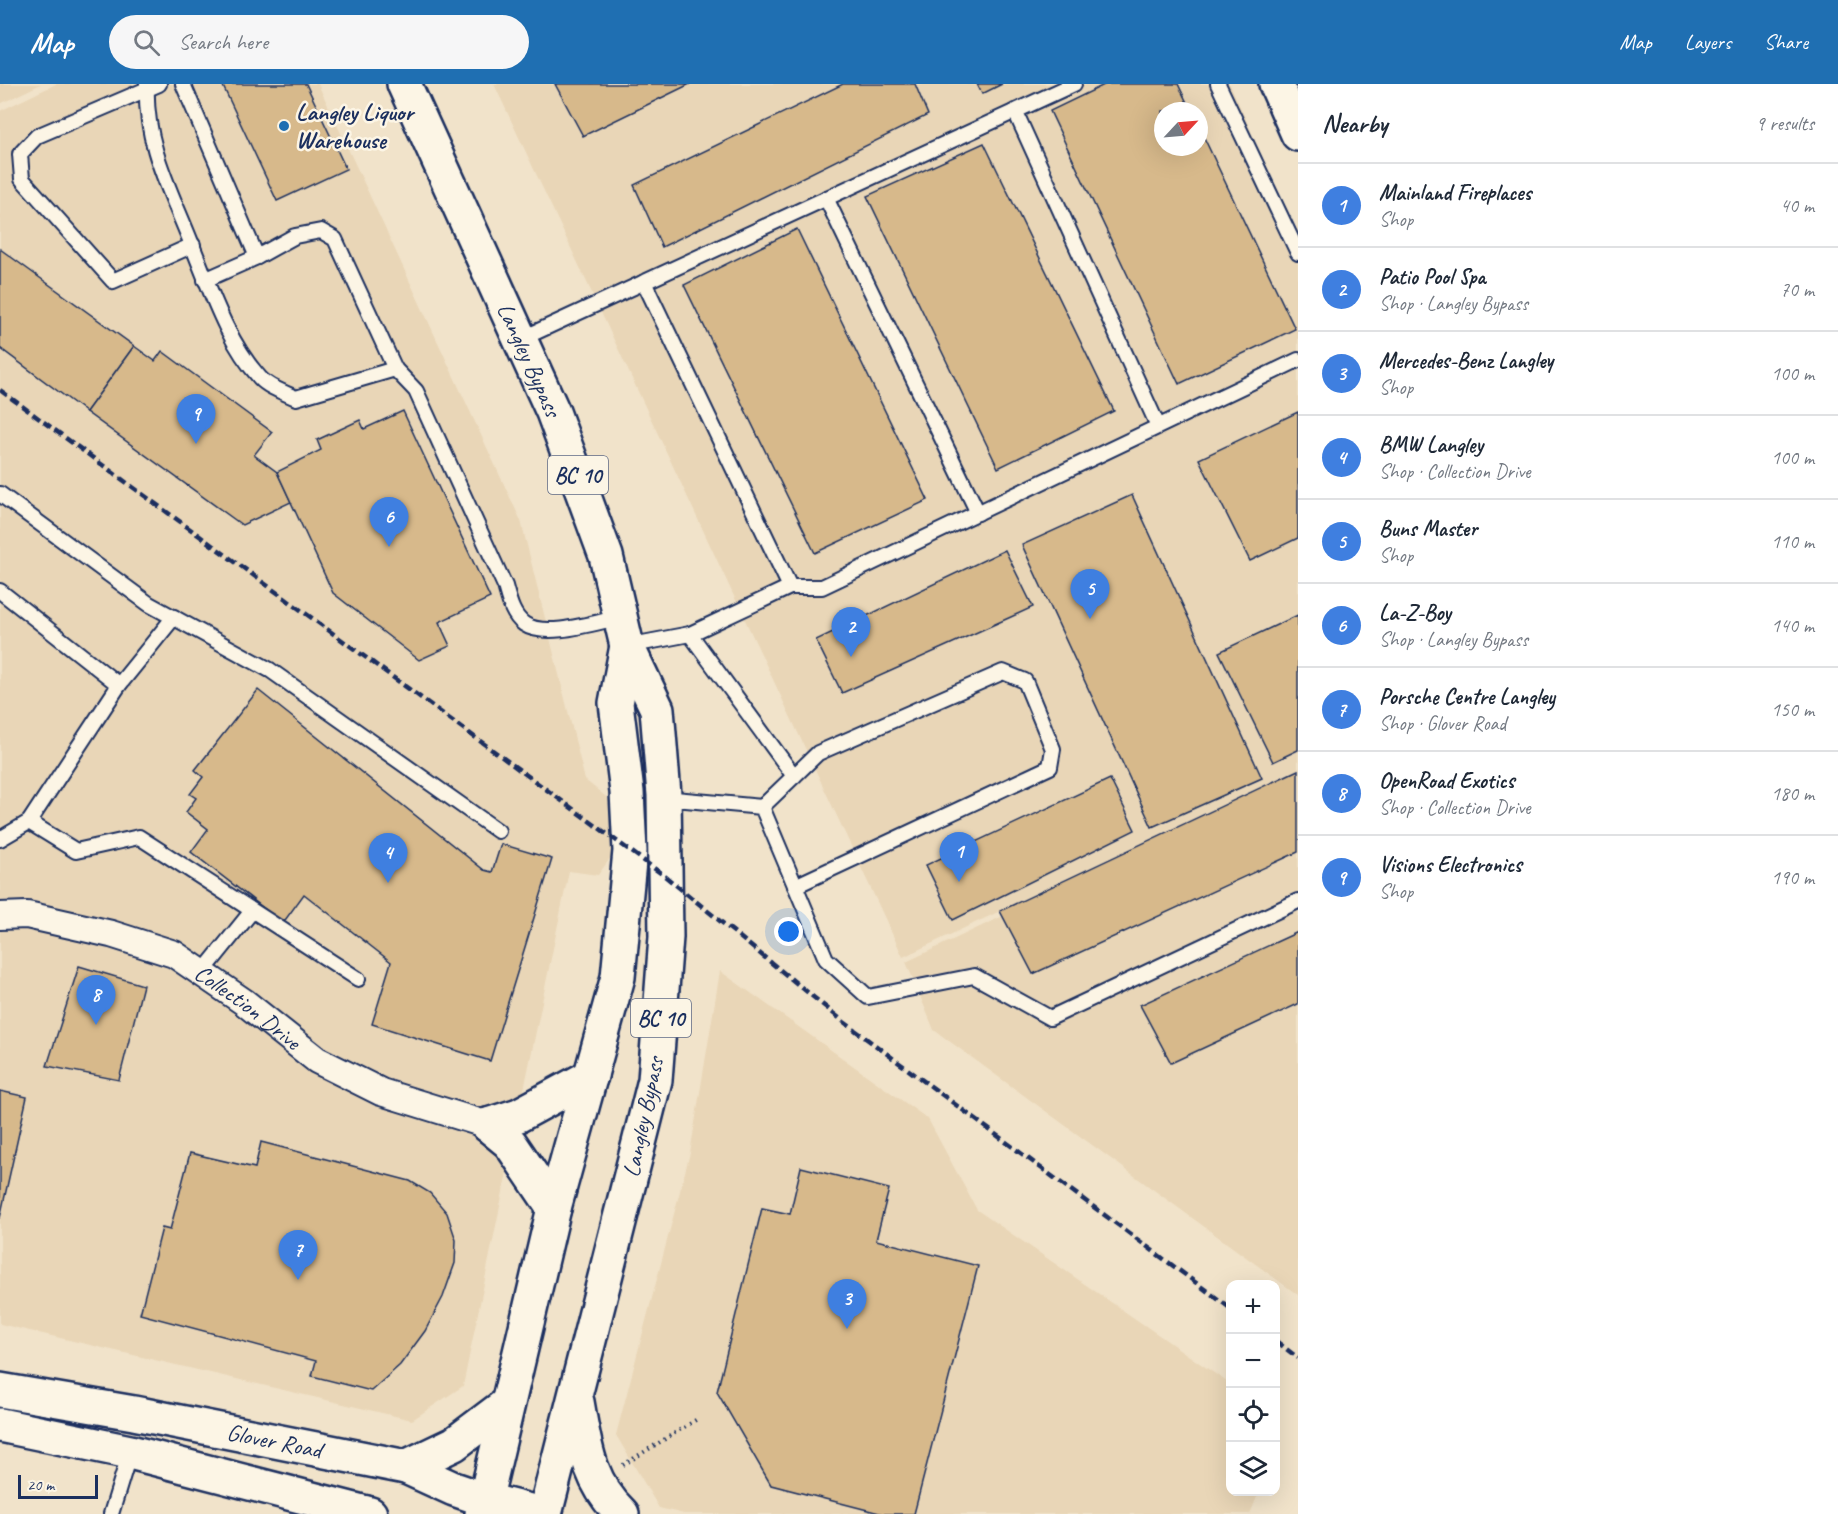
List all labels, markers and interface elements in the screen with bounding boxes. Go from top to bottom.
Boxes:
search box [109,15,529,69]
text: Map [30,25,73,60]
icon: search [130,26,163,59]
text: Search here [178,28,268,56]
text: Map [1619,29,1652,55]
text: Layers [1685,29,1731,55]
text: Share [1764,29,1808,55]
place label: Langley Liquor Warehouse [296,97,416,155]
north arrow [1154,102,1208,156]
text: Nearby [1322,107,1387,140]
text: 9 results [1755,111,1814,136]
marker: Langley Liquor Warehouse [277,119,291,133]
text: Mainland Fireplaces [1379,179,1531,207]
text: 1 [1337,193,1346,218]
text: 40 m [1780,193,1814,218]
text: Shop [1379,207,1413,232]
text: Patio Pool Spa [1379,263,1486,291]
text: 2 [1337,277,1346,302]
text: 70 m [1780,277,1814,302]
text: Shop · Langley Bypass [1379,291,1528,316]
street label: Langley Bypass [490,298,569,423]
text: Mercedes-Benz Langley [1379,347,1553,375]
text: 3 [1337,361,1346,386]
text: 100 m [1771,361,1814,386]
text: Shop [1379,375,1413,400]
pin: 9 [176,394,216,444]
text: BMW Langley [1379,431,1483,459]
text: 4 [1337,445,1346,470]
text: 100 m [1771,445,1814,470]
road number: BC 10 [548,456,608,494]
text: Shop · Collection Drive [1379,459,1531,484]
pin: 6 [370,498,408,547]
text: Buns Master [1379,515,1477,543]
text: 5 [1337,529,1346,554]
text: 110 m [1771,529,1814,554]
text: Shop [1379,543,1413,568]
pin: 5 [1070,570,1110,619]
text: La-Z-Boy [1379,599,1451,627]
pin: 2 [832,608,870,657]
text: 6 [1337,613,1346,638]
text: 140 m [1771,613,1814,638]
text: Shop · Langley Bypass [1379,627,1528,652]
text: Porsche Centre Langley [1379,683,1555,711]
text: 7 [1337,697,1346,722]
text: 150 m [1771,697,1814,722]
text: Shop · Glover Road [1379,711,1506,736]
text: OpenRoad Exotics [1379,767,1514,795]
text: 8 [1337,781,1346,806]
text: 180 m [1771,781,1814,806]
text: Shop · Collection Drive [1379,795,1531,820]
pin: 1 [940,832,978,882]
pin: 4 [368,834,408,883]
text: Visions Electronics [1379,851,1522,879]
text: 9 [1337,865,1346,890]
text: 190 m [1771,865,1814,890]
text: Shop [1379,879,1413,904]
your location [774,917,803,946]
street label: Collection Drive [189,958,309,1058]
pin: 8 [76,976,116,1025]
road number: BC 10 [631,999,691,1037]
street label: Langley Bypass [616,1053,671,1180]
pin: 7 [278,1230,318,1280]
pin: 3 [828,1280,866,1329]
map controls [1226,1280,1280,1496]
button: + [1226,1280,1280,1334]
button: − [1226,1334,1280,1388]
button: locate [1226,1388,1280,1442]
street label: Glover Road [224,1417,328,1466]
button: layers [1226,1442,1280,1496]
scale bar [18,1472,98,1500]
text: 20 m [27,1475,54,1495]

